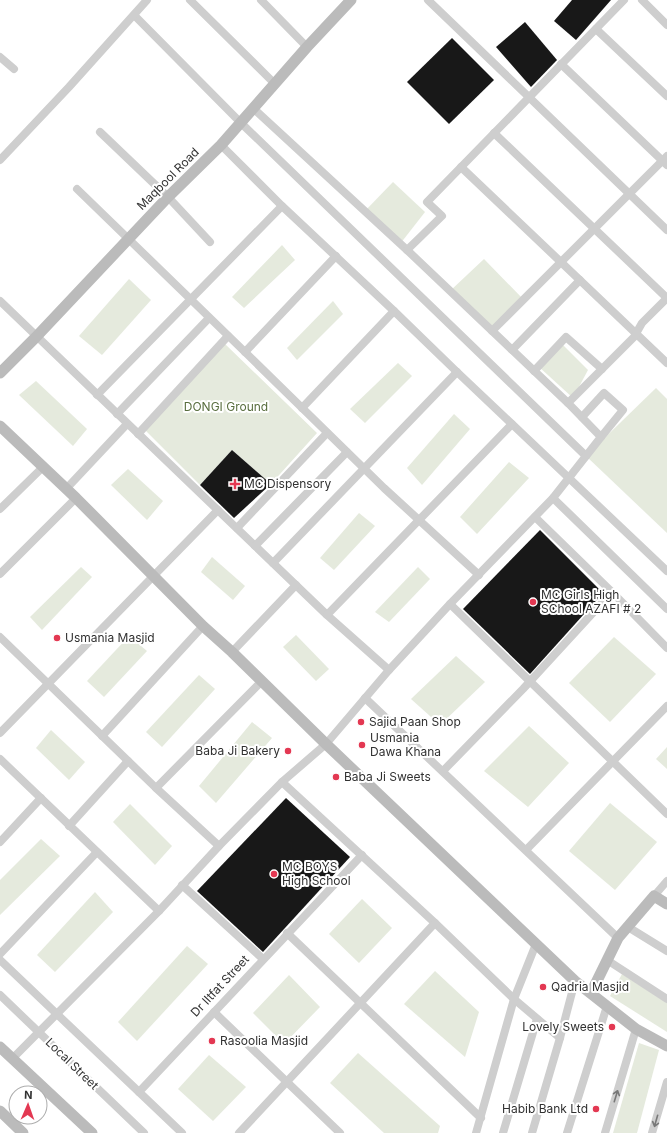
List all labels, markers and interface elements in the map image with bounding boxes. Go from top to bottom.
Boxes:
street label: Maqbool Road [133,144,202,213]
park label: DONGI Ground [184,399,268,414]
place label: MC Dispensory [244,476,332,491]
marker: MC Dispensory [229,478,241,490]
place label: MC Girls High SChool AZAFI # 2 [541,587,641,616]
marker: MC Girls High SChool AZAFI # 2 [528,597,538,607]
place label: Usmania Masjid [65,630,155,645]
marker: Usmania Masjid [52,633,62,643]
place label: Sajid Paan Shop [369,714,461,729]
marker: Sajid Paan Shop [356,717,366,727]
place label: Usmania Dawa Khana [370,730,441,759]
marker: Usmania Dawa Khana [357,740,367,750]
place label: Baba Ji Bakery [195,743,280,758]
marker: Baba Ji Bakery [283,746,293,756]
place label: Baba Ji Sweets [344,769,431,784]
marker: Baba Ji Sweets [331,772,341,782]
place label: MC BOYS High School [282,859,351,888]
marker: MC BOYS High School [269,869,279,879]
street label: Dr Iltfat Street [187,952,252,1020]
place label: Qadria Masjid [551,979,629,994]
marker: Qadria Masjid [538,982,548,992]
place label: Lovely Sweets [522,1019,604,1034]
marker: Lovely Sweets [607,1022,617,1032]
place label: Rasoolia Masjid [220,1033,308,1048]
street label: Local Street [43,1035,102,1093]
marker: Rasoolia Masjid [207,1036,217,1046]
north arrow [8,1085,48,1125]
text: N [24,1088,33,1102]
one-way arrow [613,1089,620,1102]
place label: Habib Bank Ltd [502,1101,588,1116]
marker: Habib Bank Ltd [591,1104,601,1114]
one-way arrow [652,1114,659,1127]

